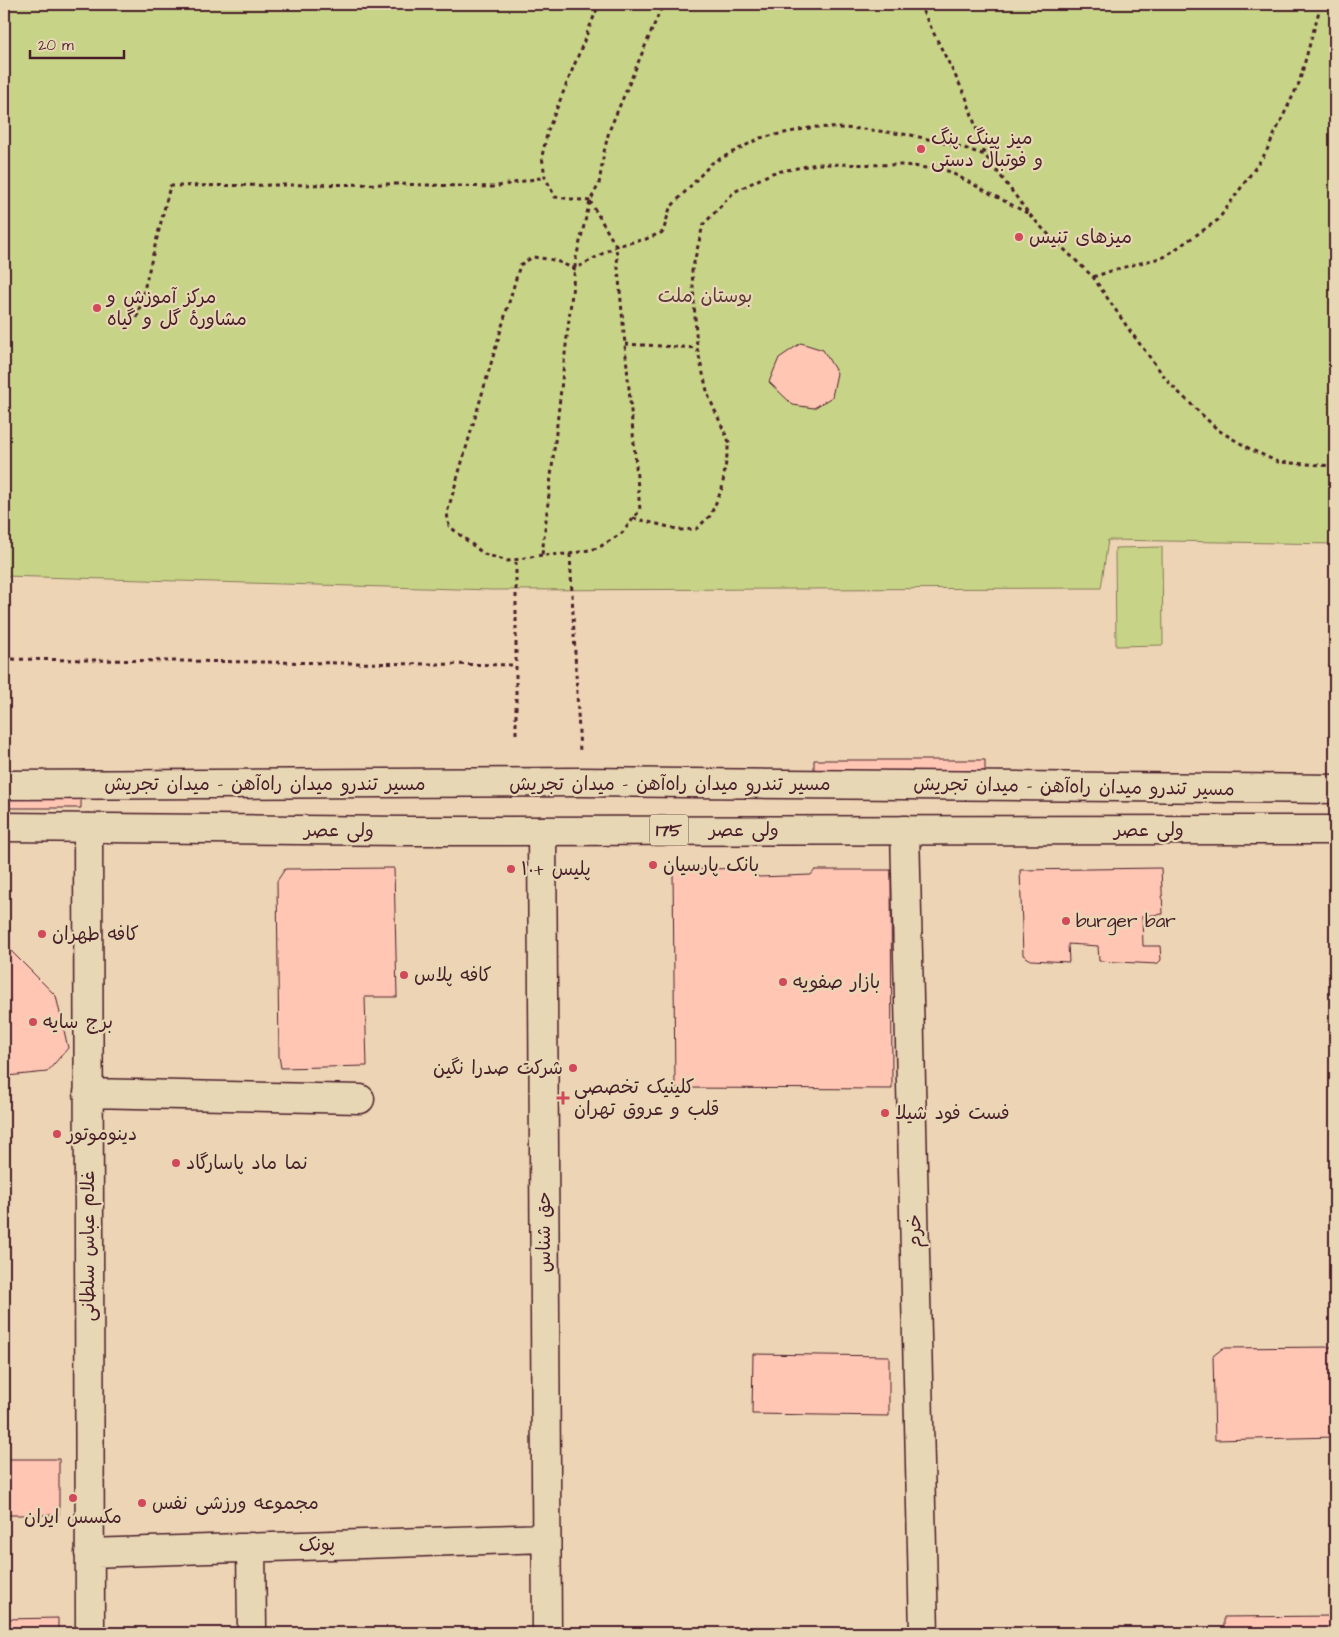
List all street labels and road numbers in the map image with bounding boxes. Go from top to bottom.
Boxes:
street label: مسیر تندرو میدان راه‌آهن - میدان تجریش [104,771,426,798]
street label: مسیر تندرو میدان راه‌آهن - میدان تجریش [509,771,831,798]
street label: مسیر تندرو میدان راه‌آهن - میدان تجریش [913,771,1235,803]
road number: 175 [650,814,688,846]
street label: ولی عصر [302,817,374,845]
street label: ولی عصر [707,817,779,844]
street label: ولی عصر [1112,817,1184,844]
street label: غلام عباس سلطانی [75,1171,102,1321]
street label: حق شناس [531,1191,558,1273]
street label: خرم [901,1214,929,1248]
street label: پونک [298,1531,336,1559]

